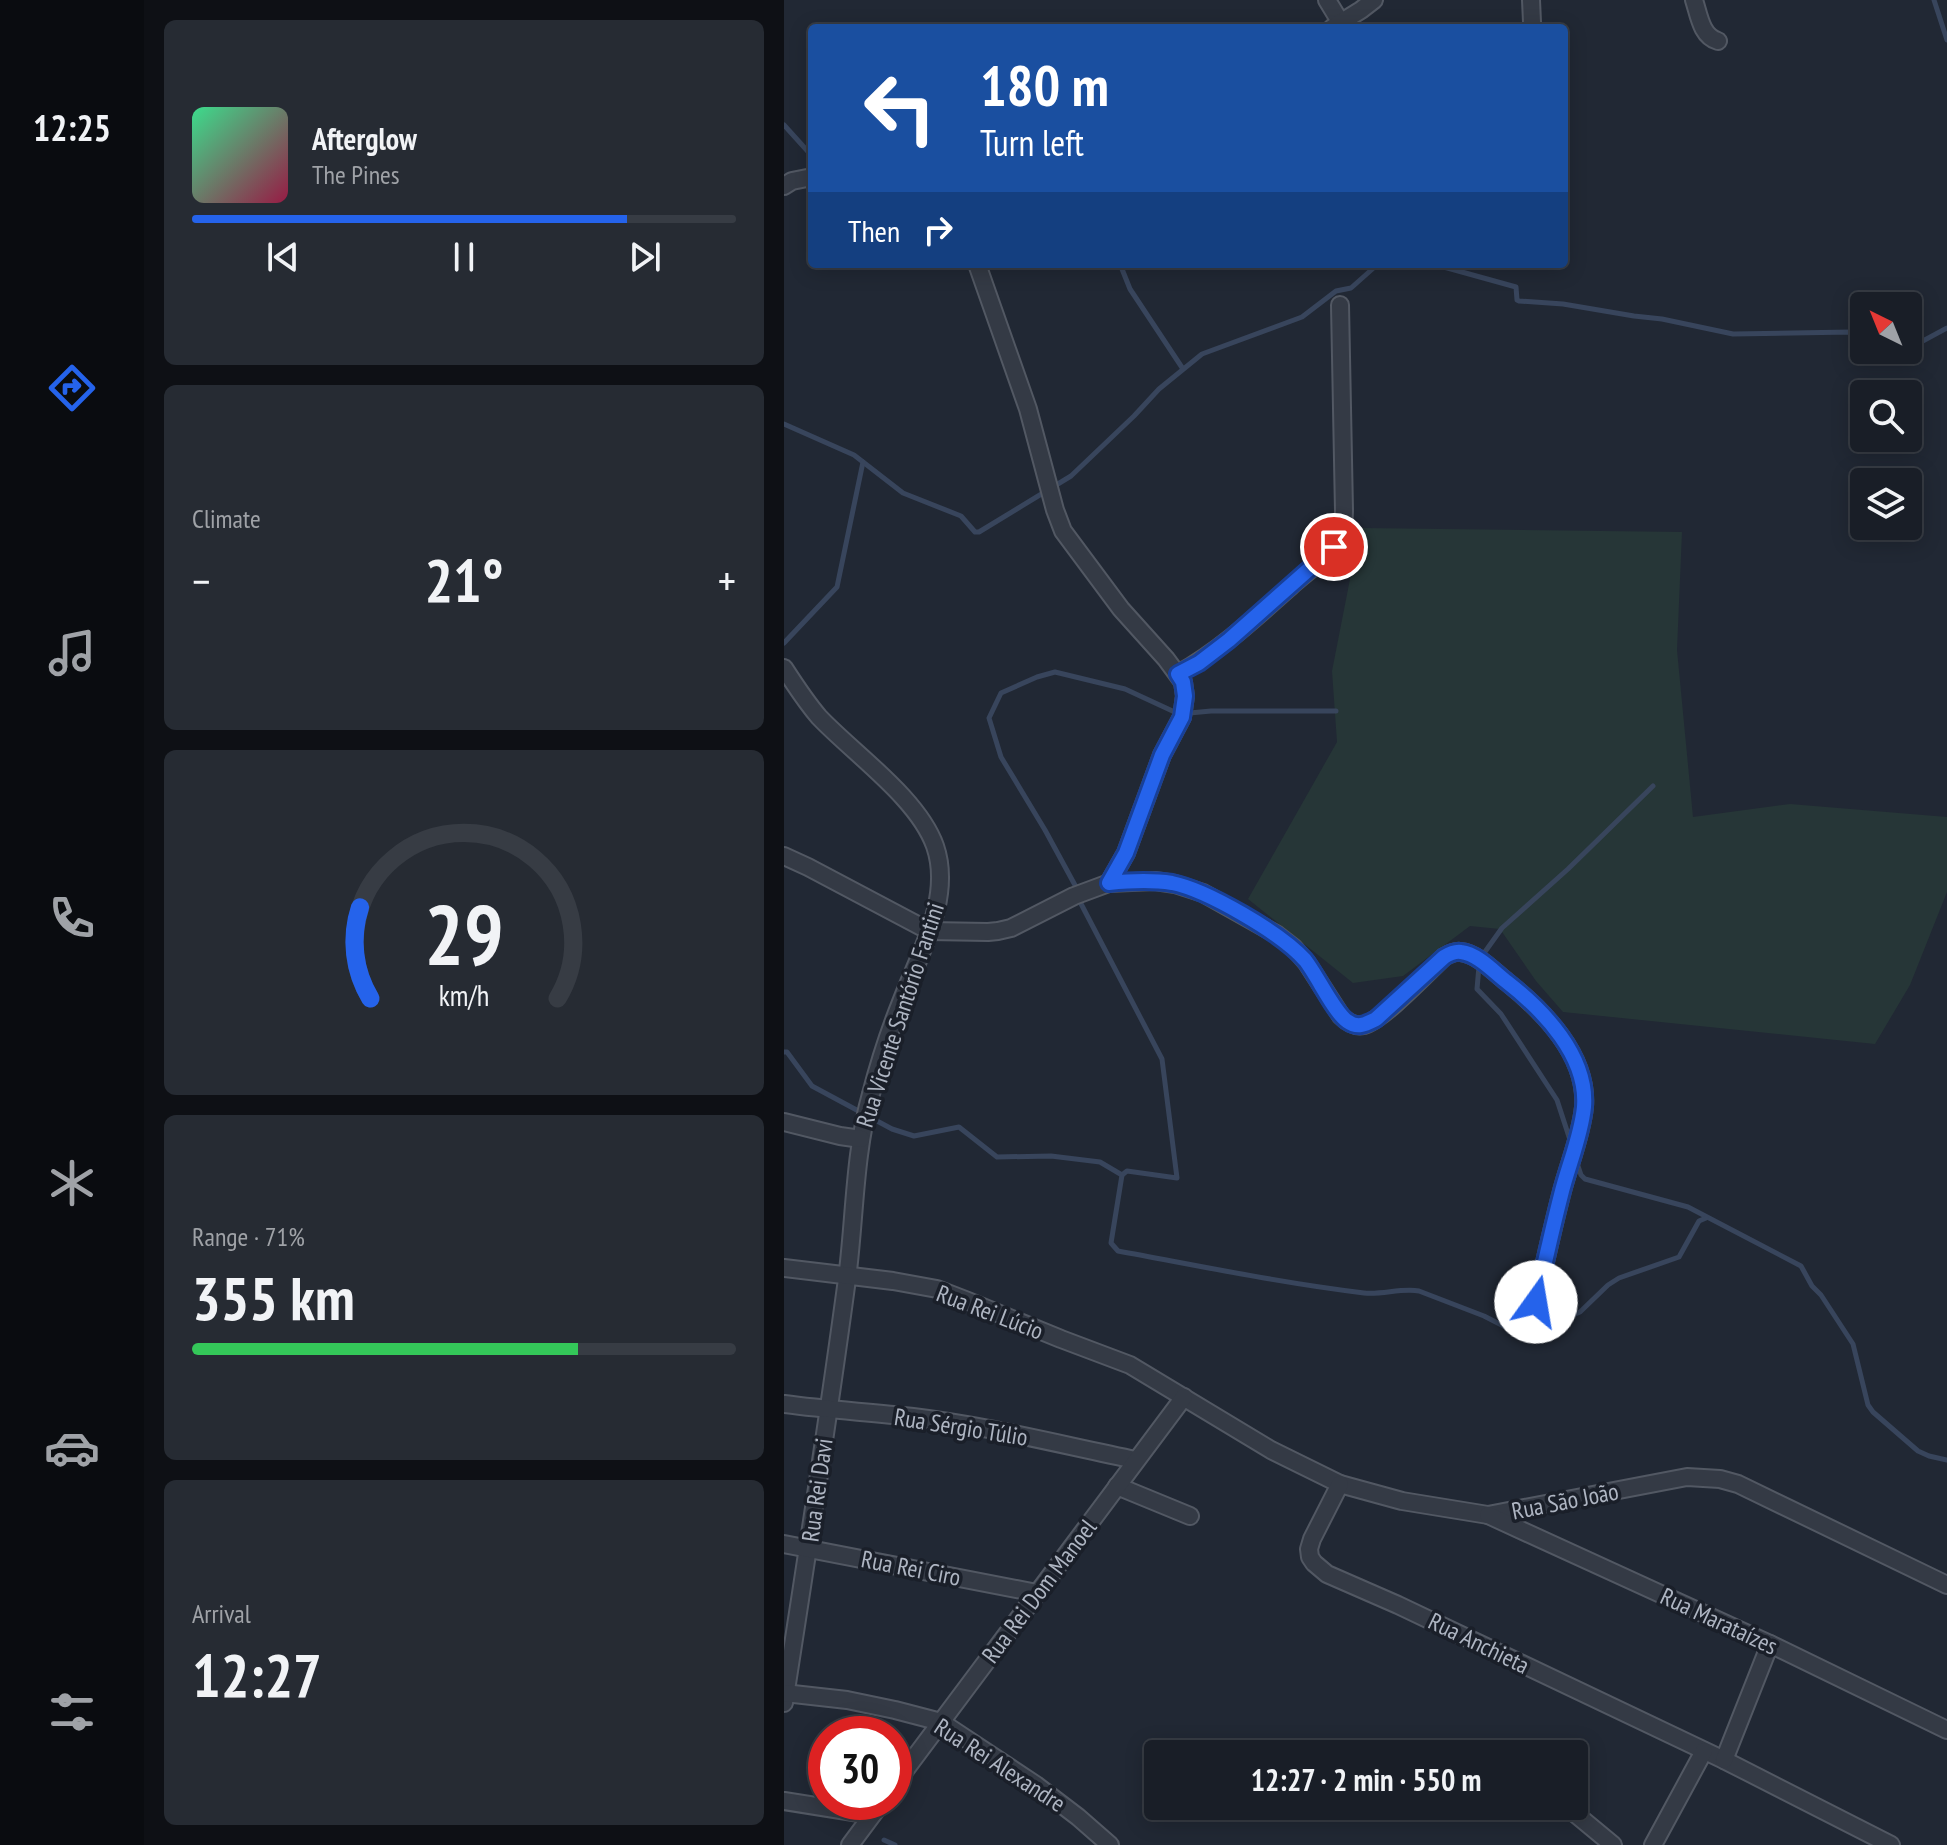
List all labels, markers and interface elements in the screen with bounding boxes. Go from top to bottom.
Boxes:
text: 180 m [980,49,1109,121]
icon: left [848,56,952,160]
text: 12:25 [33,104,111,151]
text: Afterglow [312,119,417,158]
text: Turn left [980,119,1084,166]
text: The Pines [312,158,400,191]
icon: right [916,208,960,252]
text: Then [848,211,900,250]
icon: previous [261,235,305,279]
icon: pause [442,235,486,279]
icon: next [623,235,667,279]
north arrow [1850,292,1922,364]
map controls [1850,292,1922,540]
icon: directions [44,360,100,416]
button: search [1850,380,1922,452]
button: layers [1850,468,1922,540]
text: Climate [192,502,261,535]
pin [1300,513,1368,581]
icon: arrive [1312,525,1356,569]
text: 21° [424,541,504,619]
text: − [192,552,210,609]
text: + [718,552,736,609]
icon: music [44,625,100,681]
text: 29 [424,879,504,987]
icon: phone [44,890,100,946]
street label: Rua Vicente Santório Fantini [849,899,951,1131]
text: km/h [439,977,489,1014]
icon: climate [44,1155,100,1211]
text: Range · 71% [192,1220,305,1253]
text: 355 km [192,1259,355,1337]
position arrow [1494,1260,1578,1344]
street label: Rua Rei Lúcio [932,1277,1048,1347]
street label: Rua Sérgio Túlio [892,1401,1030,1453]
icon: car [44,1420,100,1476]
street label: Rua Rei Davi [794,1436,840,1544]
street label: Rua São João [1509,1475,1621,1527]
street label: Rua Rei Dom Manoel [975,1513,1103,1669]
street label: Rua Rei Ciro [859,1543,963,1593]
street label: Rua Marataízes [1656,1580,1782,1662]
text: Arrival [192,1597,251,1630]
street label: Rua Anchieta [1424,1605,1534,1681]
text: 12:27 [192,1636,322,1714]
icon: filters [44,1684,100,1740]
street label: Rua Rei Alexandre [929,1711,1071,1819]
speed limit sign: 30 [808,1716,912,1820]
text: 12:27 · 2 min · 550 m [1251,1760,1481,1799]

